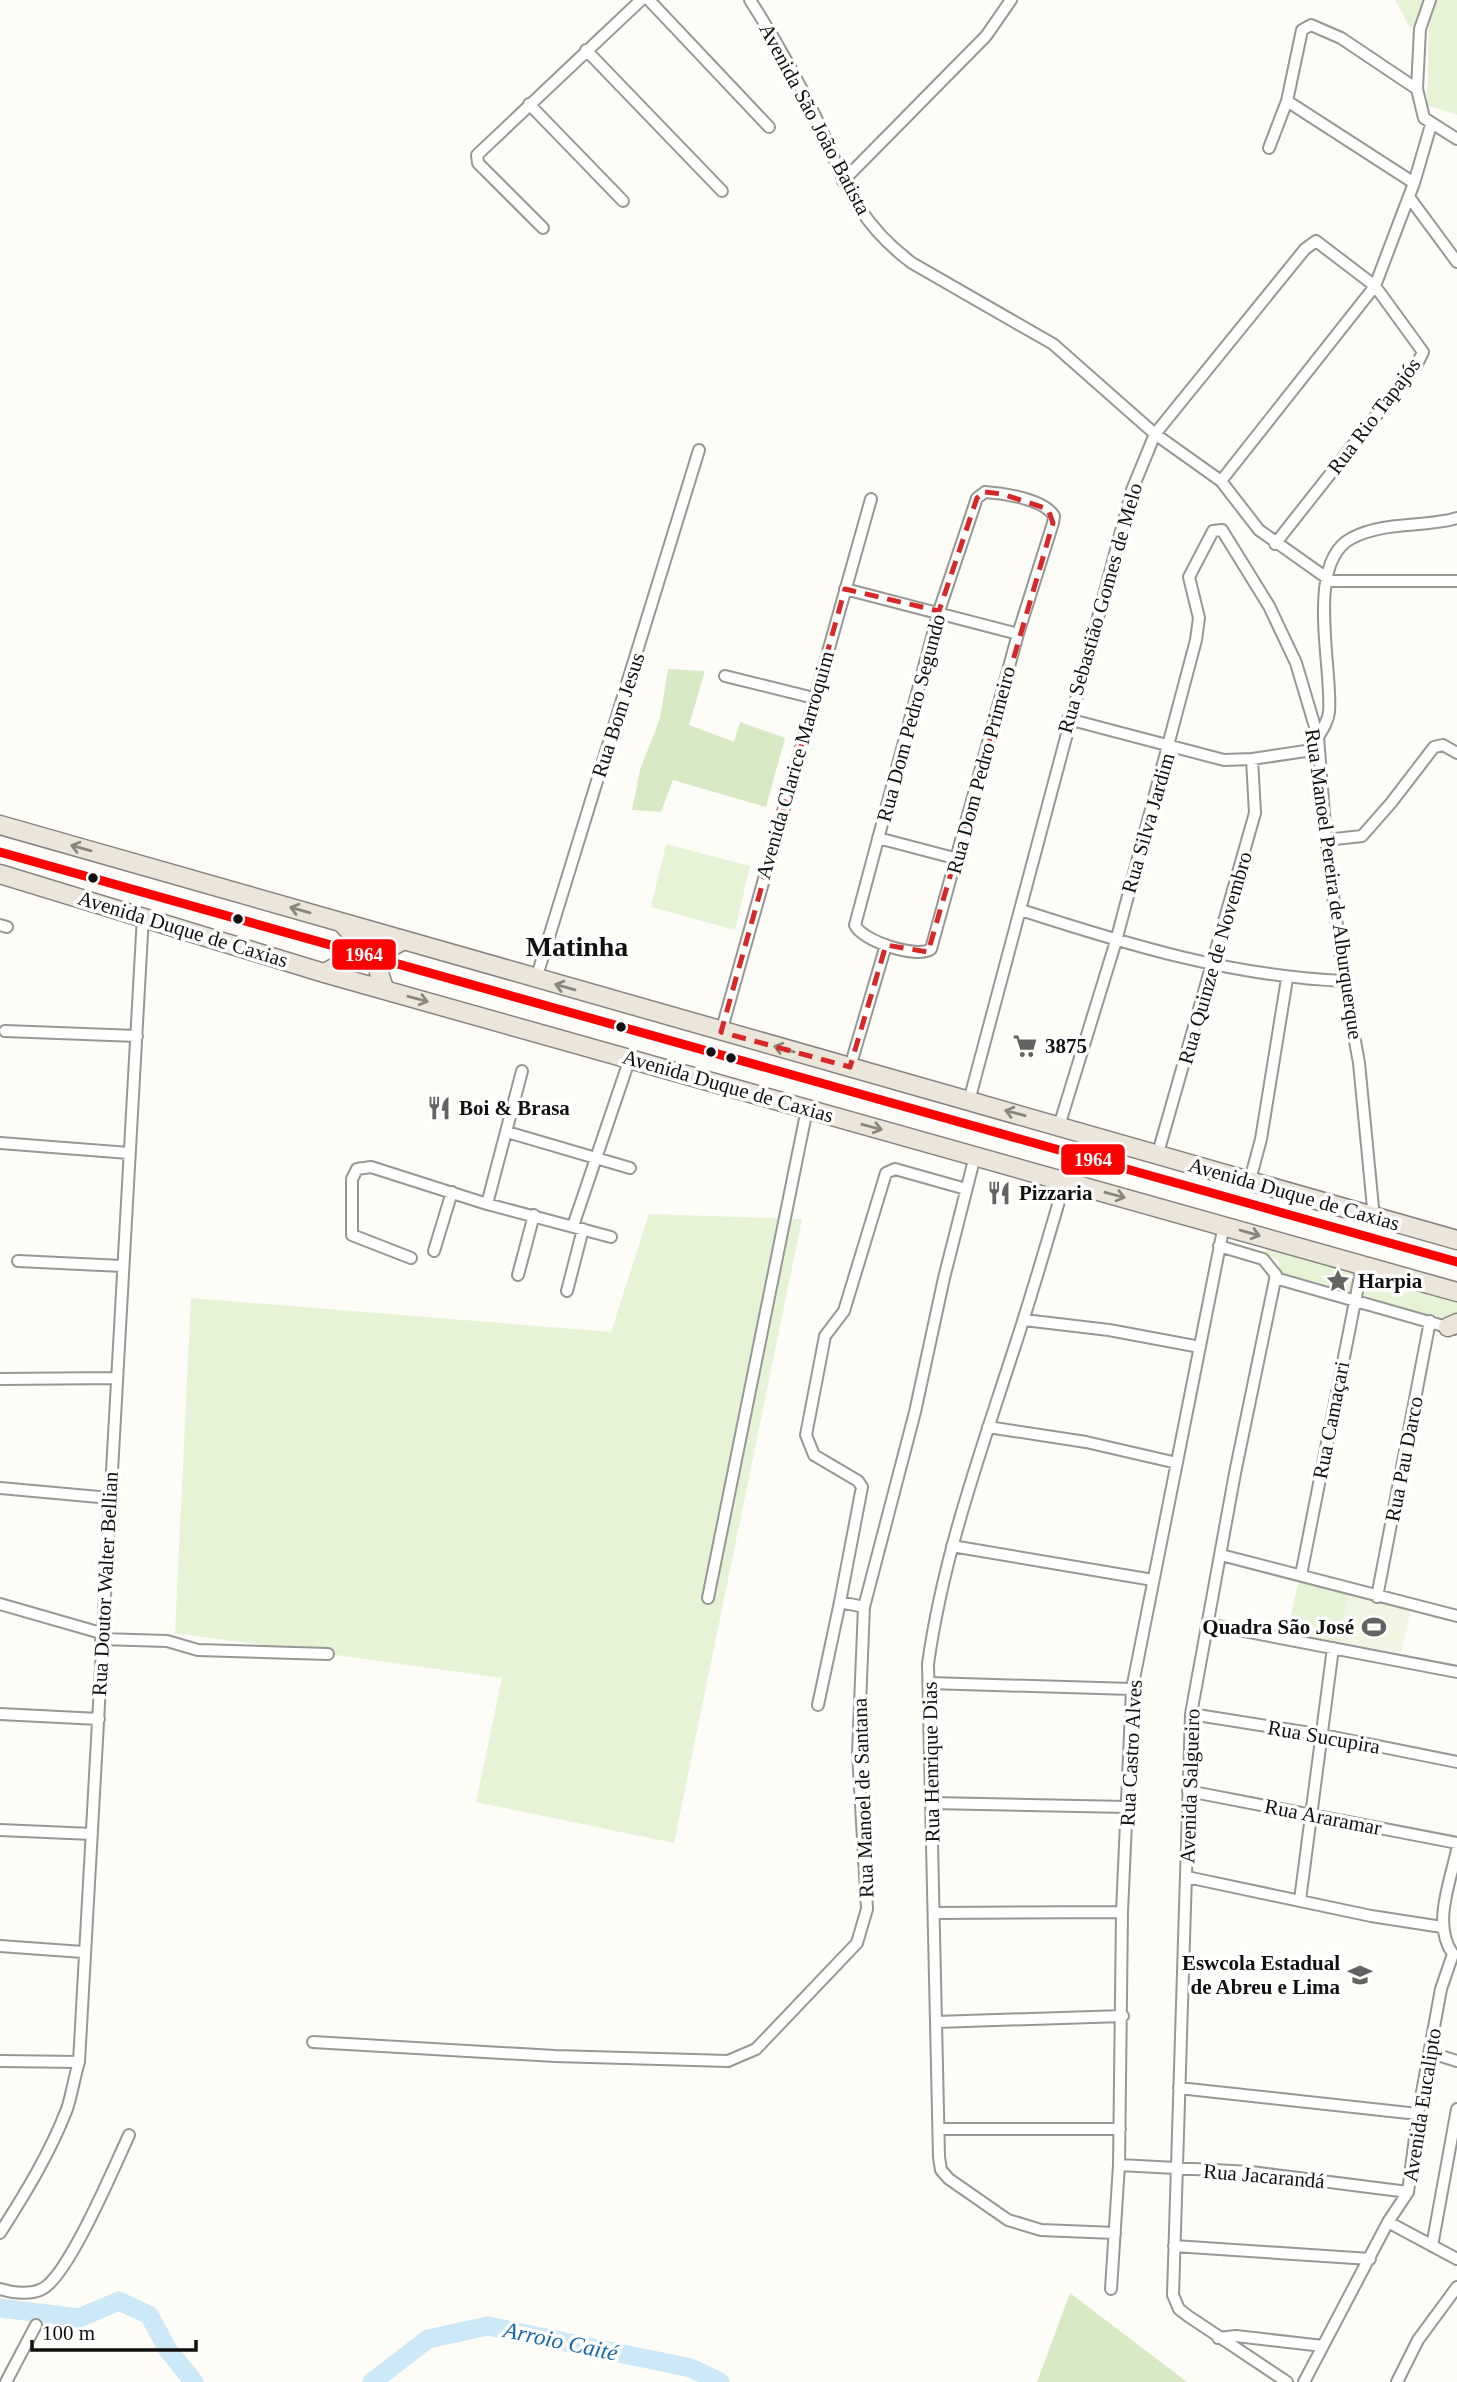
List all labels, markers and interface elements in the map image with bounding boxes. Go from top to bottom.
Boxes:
street label: Avenida São João Batista [754,19,876,220]
street label: Rua Rio Tapajós [1322,353,1426,479]
street label: Rua Sebastião Gomes de Melo [1053,480,1147,736]
street label: Rua Dom Pedro Segundo [872,612,950,824]
street label: Avenida Clarice Marroquim [751,648,839,882]
street label: Rua Bom Jesus [587,650,649,780]
street label: Rua Dom Pedro Primeiro [942,664,1020,876]
street label: Rua Manoel Pereira de Alburquerque [1300,727,1368,1041]
street label: Rua Silva Jardim [1117,750,1179,896]
one-way arrow [70,841,93,854]
street label: Rua Quinze de Novembro [1173,849,1257,1067]
unlabelled marker [86,871,100,885]
street label: Avenida Duque de Caxias [75,886,291,972]
one-way arrow [289,903,311,916]
unlabelled marker [231,912,245,926]
district label: Matinha [526,931,628,962]
line badge: 1964 [331,938,397,971]
text: 1964 [345,944,384,965]
one-way arrow [555,980,577,993]
one-way arrow [406,993,428,1006]
unlabelled marker [614,1020,628,1034]
supermarket icon: 3875 [1011,1032,1039,1060]
place label: 3875 [1045,1034,1087,1058]
one-way arrow [773,1042,796,1055]
street label: Avenida Duque de Caxias [620,1044,836,1128]
unlabelled marker [704,1045,718,1059]
unlabelled marker [724,1051,738,1065]
restaurant icon: Boi & Brasa [425,1094,453,1122]
place label: Boi & Brasa [459,1096,570,1120]
one-way arrow [1004,1106,1026,1119]
one-way arrow [861,1122,883,1135]
line badge: 1964 [1060,1143,1126,1176]
text: 1964 [1074,1149,1113,1170]
street label: Avenida Duque de Caxias [1186,1152,1402,1236]
restaurant icon: Pizzaria [985,1179,1013,1207]
place label: Pizzaria [1019,1181,1093,1205]
one-way arrow [1103,1189,1126,1202]
one-way arrow [1239,1227,1261,1240]
place icon: Harpia [1324,1267,1352,1295]
place label: Harpia [1358,1269,1423,1293]
street label: Rua Camaçari [1308,1359,1354,1481]
street label: Rua Pau Darco [1380,1394,1428,1524]
street label: Rua Doutor Walter Bellian [87,1471,123,1697]
sports icon: Quadra São José [1360,1613,1388,1641]
place label: Quadra São José [1202,1615,1354,1639]
street label: Rua Castro Alves [1115,1679,1147,1827]
street label: Rua Henrique Dias [918,1681,944,1843]
street label: Rua Manoel de Santana [847,1697,878,1898]
street label: Avenida Salgueiro [1175,1708,1205,1864]
street label: Rua Sucupira [1266,1715,1383,1759]
street label: Rua Araramar [1263,1794,1383,1840]
place label: Eswcola Estadual de Abreu e Lima [1182,1951,1340,1999]
school or university icon: Eswcola Estadual de Abreu e Lima [1346,1961,1374,1989]
street label: Avenida Eucalipto [1398,2026,1446,2184]
street label: Rua Jacarandá [1202,2159,1326,2193]
scale bar [32,2308,196,2352]
water label: Arroio Caité [500,2317,622,2366]
text: 100 m [42,2321,95,2345]

